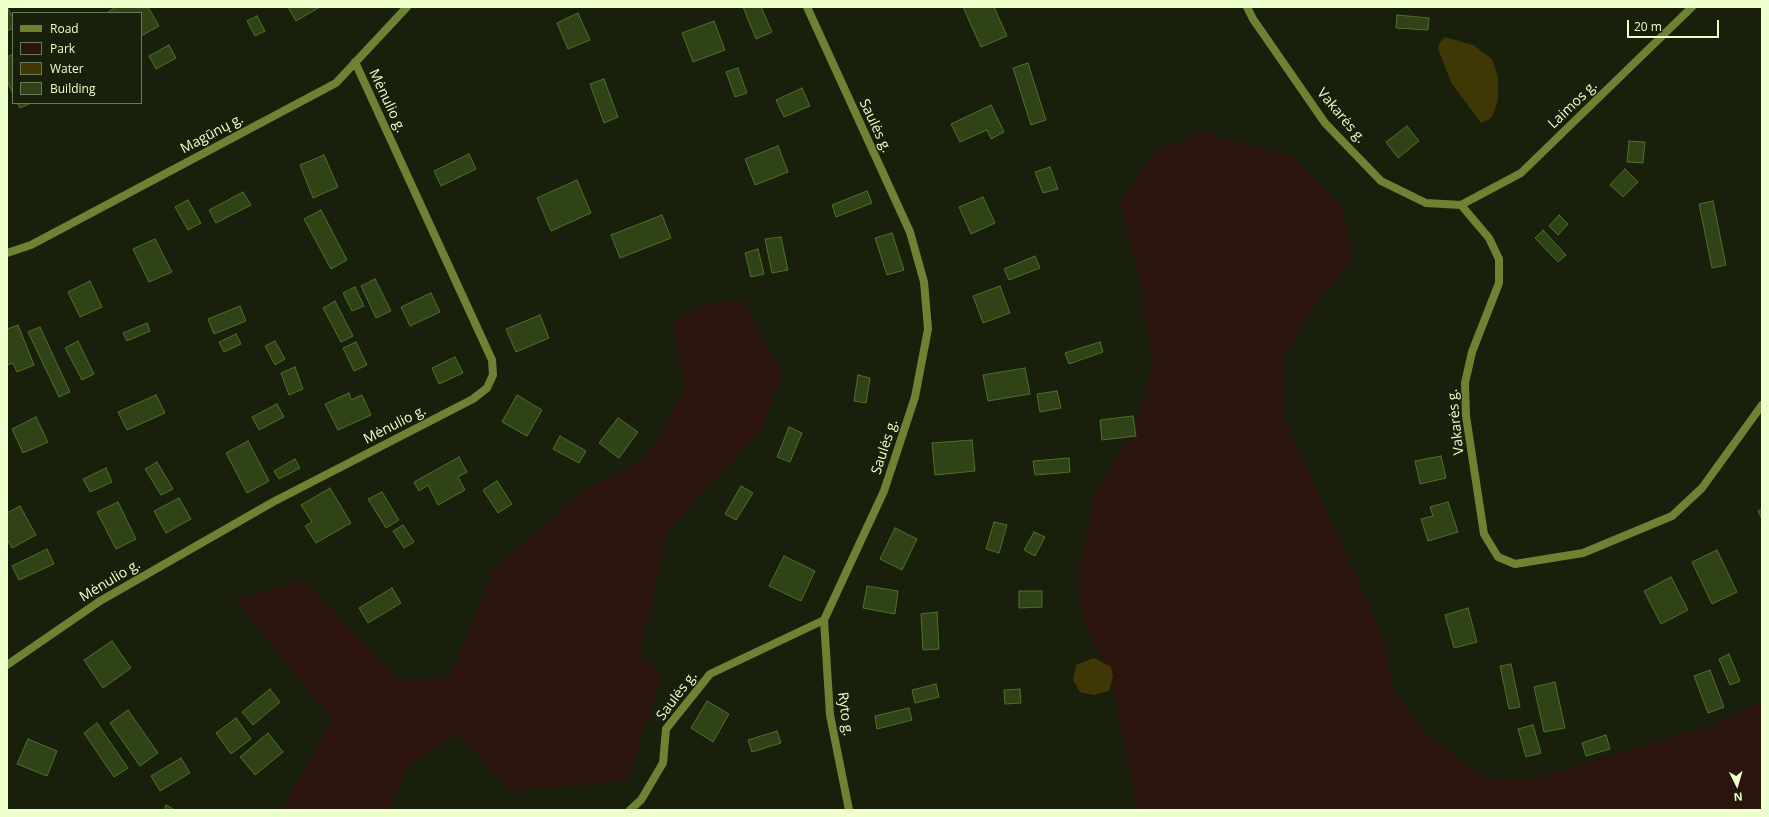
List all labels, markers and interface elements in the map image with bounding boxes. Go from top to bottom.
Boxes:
legend [12,12,142,104]
scale bar [1629,12,1721,38]
text: 20 m [1634,18,1662,35]
text: Road [50,20,79,37]
text: Park [50,40,75,57]
text: Water [50,60,84,77]
street label: Mėnulio g. [365,67,409,135]
street label: Laimos g. [1545,78,1601,132]
text: Building [50,80,95,97]
street label: Vakarės g. [1313,85,1369,147]
street label: Saulės g. [855,97,895,155]
street label: Magūnų g. [178,110,246,158]
street label: Vakarės g. [1444,388,1468,456]
street label: Mėnulio g. [361,402,429,448]
street label: Saulės g. [868,417,902,477]
street label: Mėnulio g. [77,556,143,606]
street label: Saulės g. [653,668,701,724]
street label: Ryto g. [834,691,856,737]
north arrow [1717,765,1757,805]
text: N [1733,790,1743,805]

